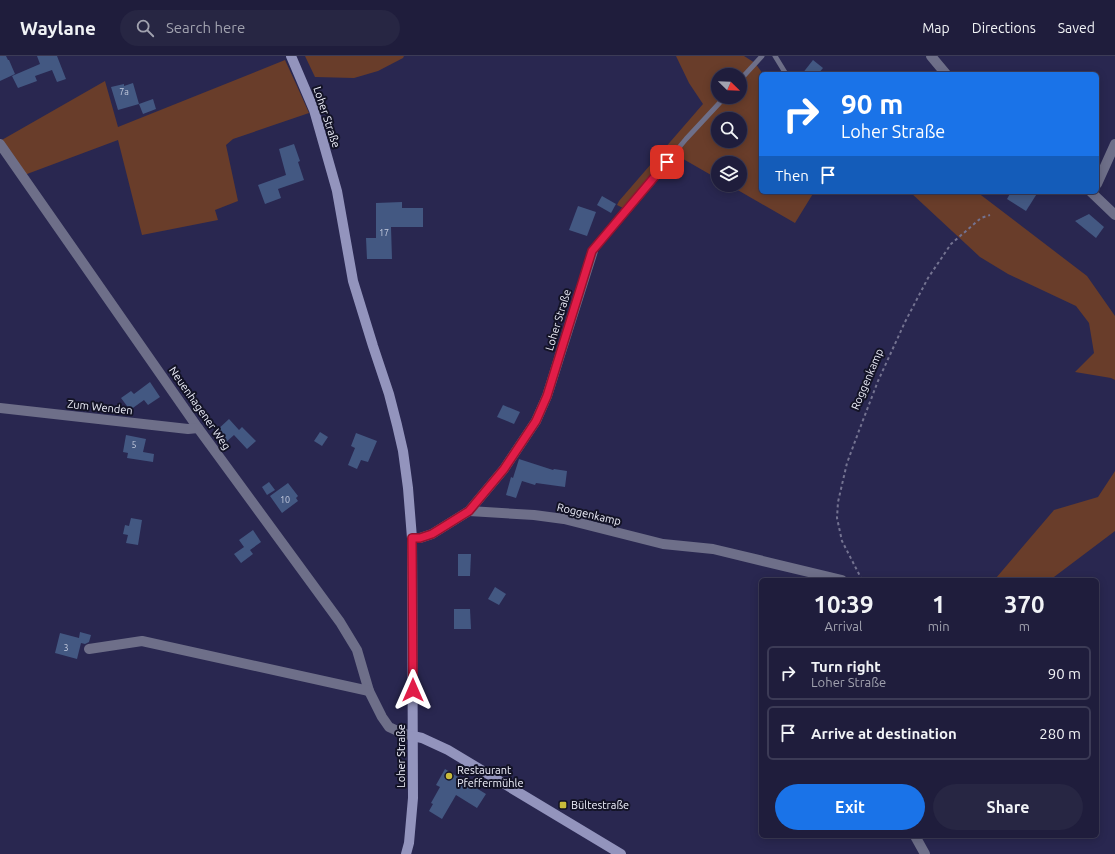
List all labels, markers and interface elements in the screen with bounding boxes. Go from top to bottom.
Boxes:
search box [120,10,400,46]
text: Waylane [20,17,96,39]
icon: search [134,17,156,39]
text: Search here [166,19,245,36]
text: Map [922,20,950,36]
text: Directions [972,20,1036,36]
text: Saved [1058,20,1095,36]
north arrow [711,68,747,104]
map controls [711,68,747,192]
street label: Loher Straße [311,85,343,149]
house number: 7a [119,87,129,97]
icon: right [775,88,827,140]
text: 90 m [841,88,903,119]
button: search [711,112,747,148]
text: Loher Straße [841,121,945,141]
pin [650,145,684,179]
icon: arrive [656,151,678,173]
button: layers [711,156,747,192]
icon: arrive [817,164,839,186]
text: Then [775,167,809,184]
house number: 17 [379,228,389,238]
street label: Loher Straße [543,288,573,352]
street label: Roggenkamp [849,347,885,411]
street label: Neuenhagener Weg [167,364,233,452]
street label: Zum Wenden [67,398,133,416]
house number: 5 [131,440,137,450]
house number: 10 [280,495,290,505]
street label: Roggenkamp [556,501,622,527]
text: 10:39 [813,591,873,618]
text: 1 [932,591,945,618]
text: 370 [1004,591,1045,618]
text: Arrival [824,619,862,633]
text: min [928,619,950,633]
text: m [1019,619,1030,633]
house number: 3 [63,643,69,653]
text: Turn right [811,658,881,675]
icon: right [777,662,799,684]
text: 90 m [1048,665,1081,682]
position arrow [392,669,434,711]
text: Loher Straße [811,675,886,689]
icon: arrive [777,722,799,744]
street label: Loher Straße [395,724,407,788]
text: Arrive at destination [811,725,957,742]
text: 280 m [1039,725,1081,742]
place label: Restaurant Pfeffermühle [457,764,523,789]
marker: Restaurant Pfeffermühle [444,771,454,781]
button: Exit [775,784,925,830]
button: Share [933,784,1083,830]
place label: Bültestraße [571,799,629,811]
marker: Bültestraße [558,800,568,810]

